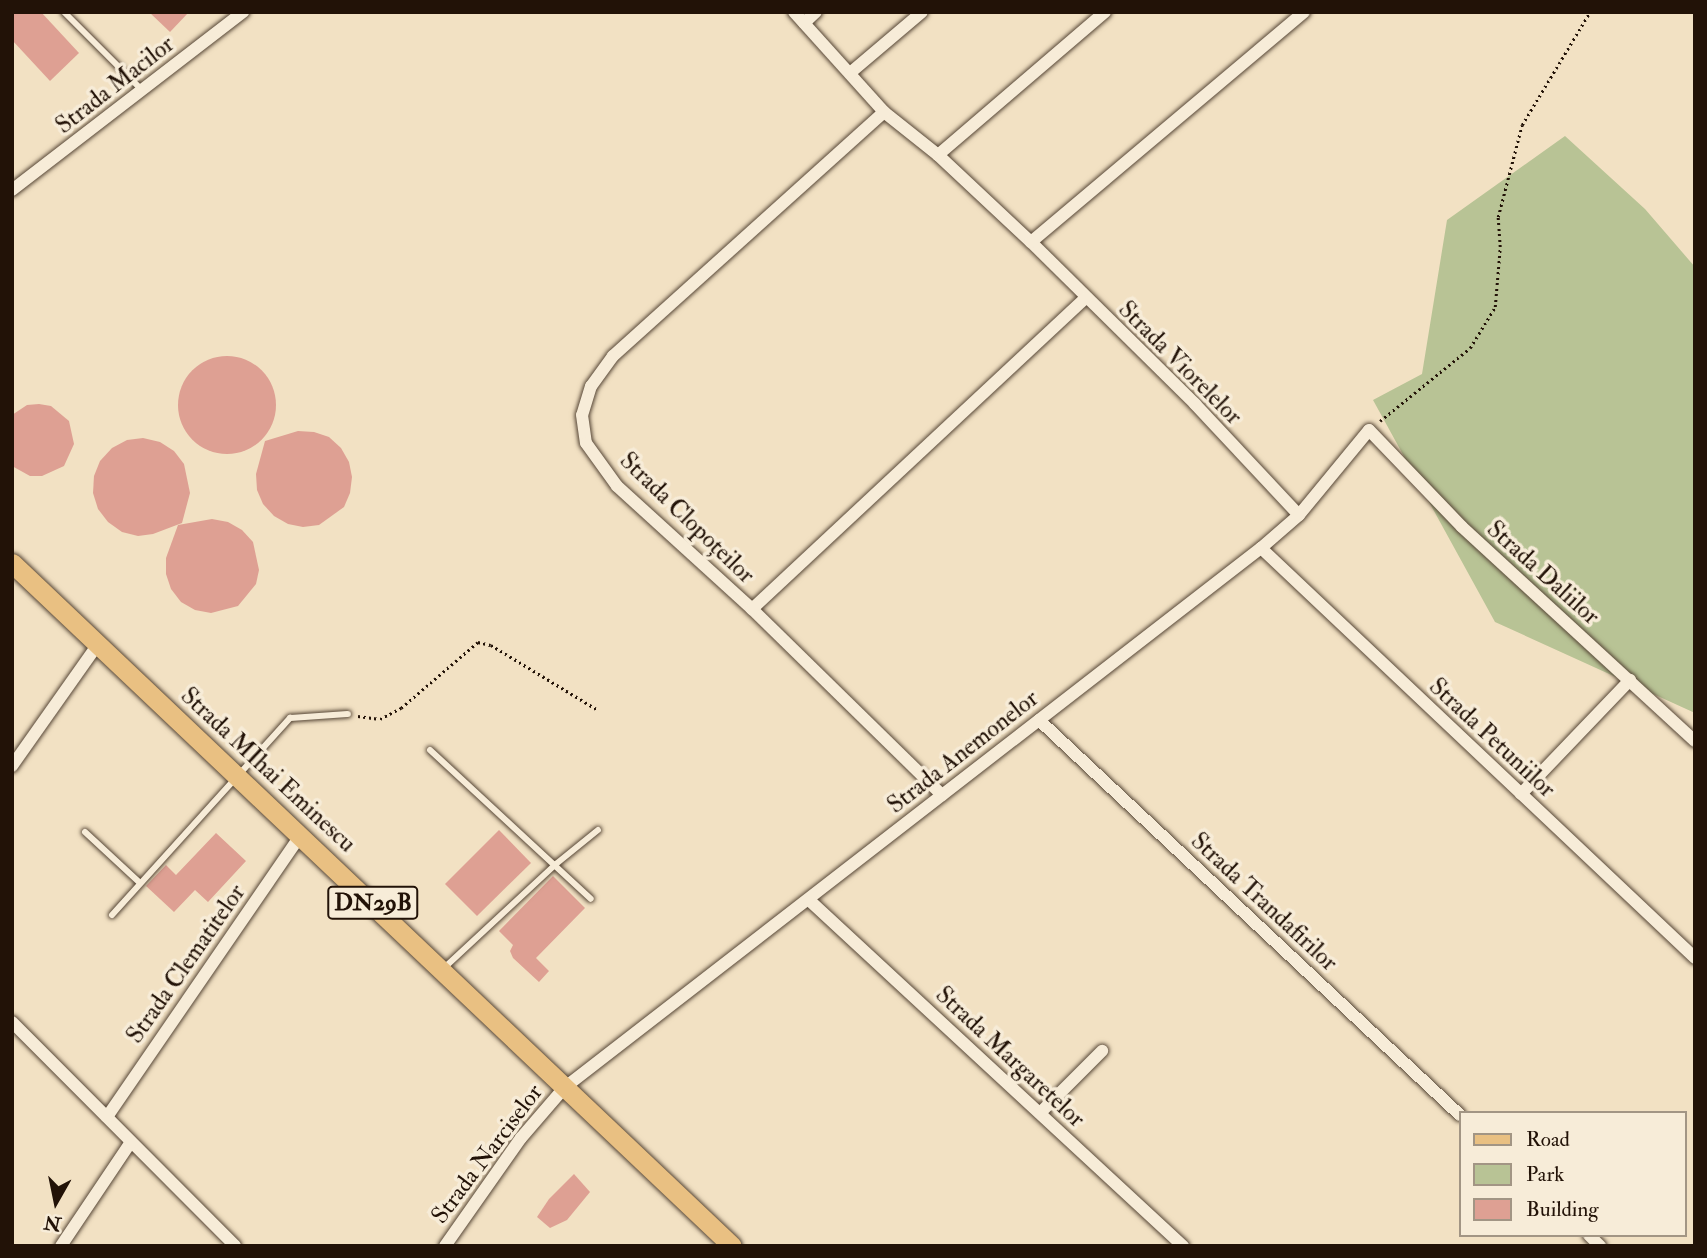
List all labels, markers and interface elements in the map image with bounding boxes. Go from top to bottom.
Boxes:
street label: Strada Macilor [50,30,180,140]
street label: Strada Viorelelor [1112,295,1248,431]
street label: Strada Clopoțeilor [614,446,760,590]
street label: Strada Daliilor [1481,515,1605,631]
street label: Strada Petuniilor [1423,672,1561,804]
street label: Strada MIhai Eminescu [175,682,361,858]
street label: Strada Anemonelor [882,684,1044,820]
street label: Strada Trandafirilor [1185,827,1343,977]
street label: Strada Clematitelor [121,879,251,1049]
road number: DN29B [326,884,420,922]
street label: Strada Margaretelor [929,981,1091,1133]
street label: Strada Narciselor [425,1079,549,1229]
legend [1458,1111,1686,1237]
text: Road [1526,1126,1570,1153]
text: Park [1526,1161,1564,1188]
north arrow [21,1167,91,1237]
text: Building [1526,1196,1599,1223]
text: N [42,1210,63,1236]

